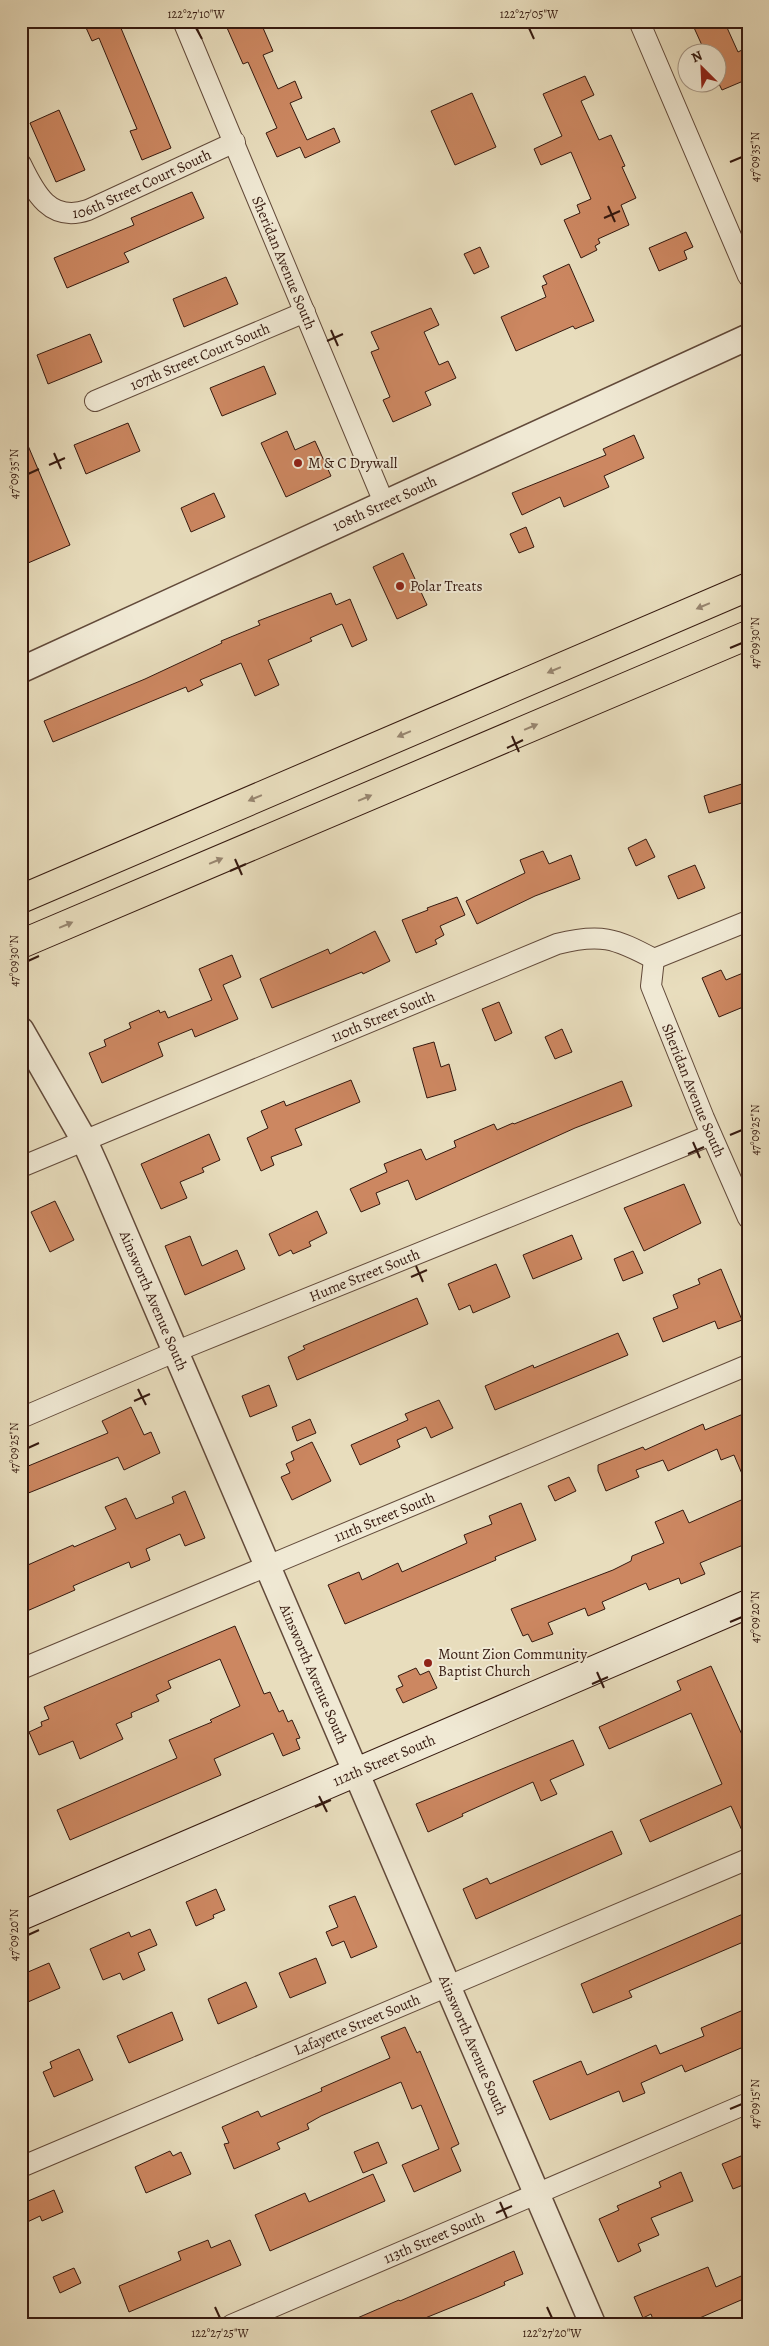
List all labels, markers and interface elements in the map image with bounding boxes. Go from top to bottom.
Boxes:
text: 122°27'10"W [167,6,225,22]
text: 122°27'05"W [500,6,559,22]
north arrow [676,42,726,92]
text: N [688,46,705,67]
text: 47°09'35"N [747,131,763,182]
street label: 106th Street Court South [72,144,214,223]
street label: Sheridan Avenue South [247,193,321,333]
street label: 107th Street Court South [127,318,273,395]
text: 47°09'35"N [6,448,22,499]
place label: M & C Drywall [308,453,398,473]
marker: M & C Drywall [292,457,304,469]
street label: 108th Street South [329,471,440,536]
place label: Polar Treats [410,576,482,596]
marker: Polar Treats [394,580,406,592]
one-way arrow [695,602,710,610]
text: 47°09'30"N [747,617,763,669]
one-way arrow [547,667,561,675]
one-way arrow [524,723,538,731]
one-way arrow [397,731,411,739]
one-way arrow [358,793,372,801]
one-way arrow [248,795,262,803]
one-way arrow [209,857,223,865]
one-way arrow [59,920,73,928]
text: 47°09'30"N [6,935,22,987]
street label: 110th Street South [328,986,438,1047]
street label: Sheridan Avenue South [657,1021,730,1160]
text: 47°09'25"N [747,1104,763,1156]
street label: Ainsworth Avenue South [114,1227,193,1374]
street label: Hume Street South [306,1244,423,1307]
text: 47°09'25"N [6,1422,22,1474]
street label: 111th Street South [331,1487,438,1547]
text: 47°09'20"N [747,1590,763,1643]
street label: Ainsworth Avenue South [274,1600,353,1747]
place label: Mount Zion Community Baptist Church [438,1644,588,1681]
marker: Mount Zion Community Baptist Church [422,1657,434,1669]
street label: 112th Street South [330,1729,438,1791]
text: 47°09'20"N [6,1908,22,1961]
street label: Ainsworth Avenue South [434,1971,512,2118]
street label: Lafayette Street South [291,1989,423,2060]
text: 47°09'15"N [747,2079,763,2129]
street label: 113th Street South [380,2207,488,2268]
text: 122°27'25"W [191,2325,250,2341]
text: 122°27'20"W [523,2325,582,2341]

